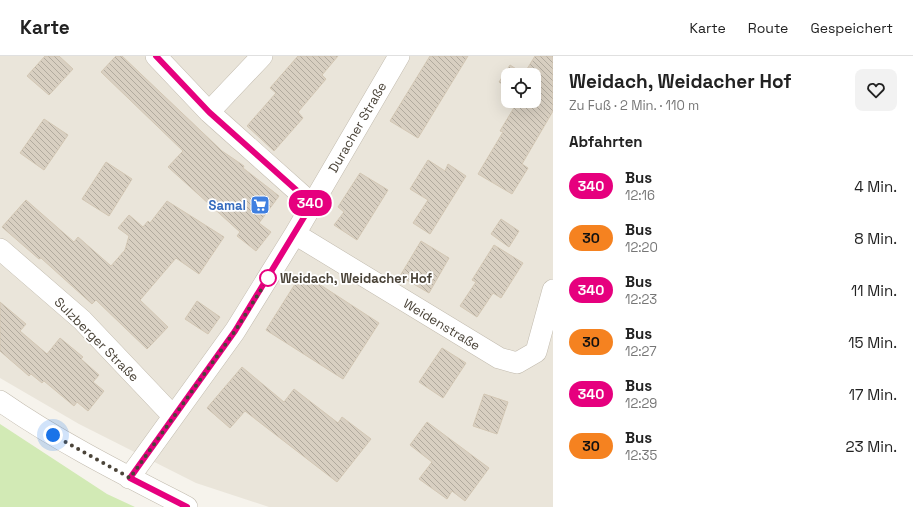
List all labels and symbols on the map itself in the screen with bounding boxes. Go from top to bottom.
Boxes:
street label: Duracher Straße [325,79,390,176]
line badge: 340 [287,190,333,216]
supermarket icon: Samal [249,194,271,216]
place label: Samal [209,197,246,214]
marker: Weidach, Weidacher Hof [259,269,277,287]
place label: Weidach, Weidacher Hof [280,270,433,287]
street label: Sulzberger Straße [51,293,143,385]
street label: Weidenstraße [400,295,483,354]
your location [43,425,63,445]

